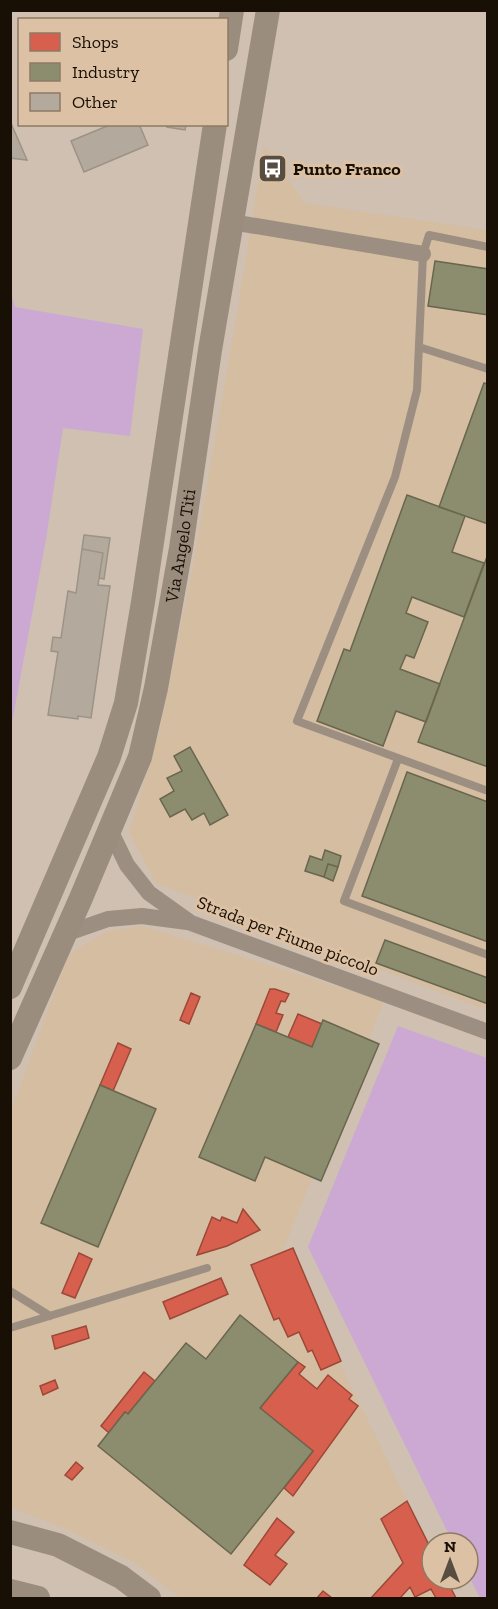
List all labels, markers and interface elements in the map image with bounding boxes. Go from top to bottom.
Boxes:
legend [18,18,228,126]
text: Shops [72,31,119,53]
text: Industry [72,61,140,83]
text: Other [72,91,118,113]
bus stop icon: Punto Franco [256,153,288,185]
place label: Punto Franco [293,158,401,180]
street label: Via Angelo Titi [160,488,200,605]
street label: Strada per Fiume piccolo [194,891,382,981]
north arrow [420,1531,480,1591]
text: N [444,1537,456,1556]

